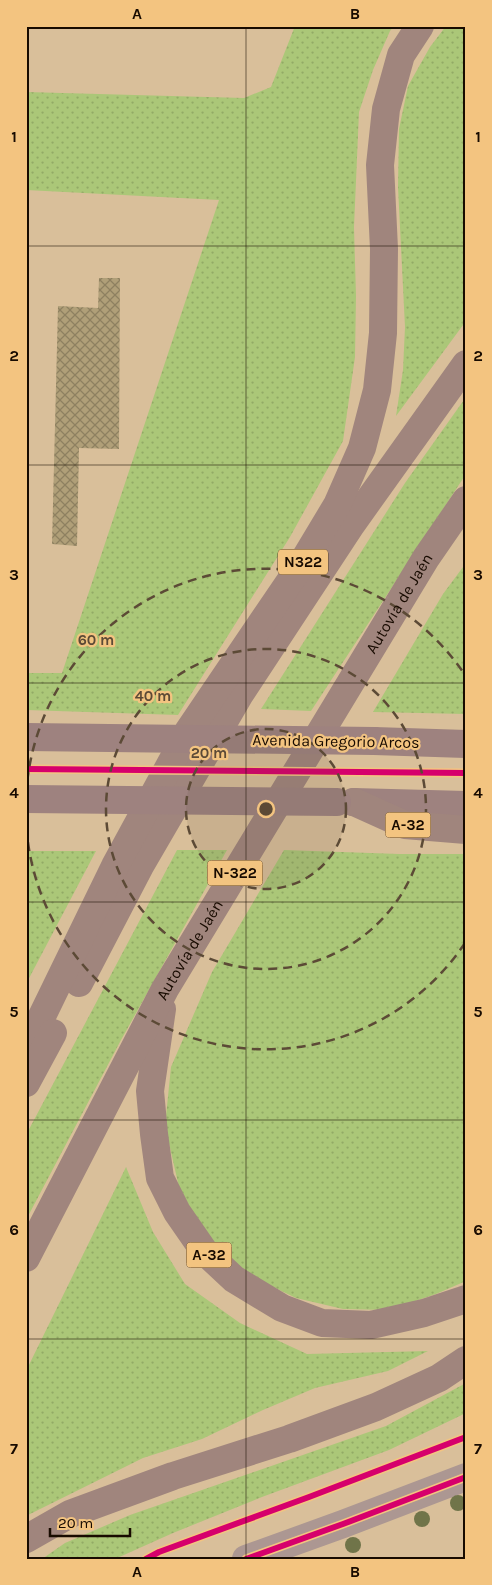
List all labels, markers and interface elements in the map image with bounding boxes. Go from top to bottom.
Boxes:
text: A [132,4,142,23]
text: B [350,4,360,23]
text: 1 [11,127,17,146]
text: 1 [475,127,481,146]
text: 2 [9,346,19,365]
text: 2 [473,346,483,365]
street label: Autovía de Jaén [361,549,436,657]
road number: N322 [278,550,328,574]
text: 3 [9,565,19,584]
text: 3 [473,565,483,584]
text: 60 m [78,631,114,649]
text: 40 m [135,687,171,705]
street label: Avenida Gregorio Arcos [252,730,420,752]
text: 20 m [191,744,227,762]
text: 4 [9,783,19,802]
text: 4 [473,783,483,802]
centre of rings [257,800,275,818]
road number: A-32 [386,812,430,838]
road number: N-322 [208,860,262,886]
street label: Autovía de Jaén [152,896,227,1003]
text: 5 [9,1002,19,1021]
text: 5 [473,1002,483,1021]
text: 6 [9,1220,19,1239]
text: 6 [473,1220,483,1239]
road number: A-32 [186,1242,232,1268]
text: 7 [10,1439,18,1458]
text: 7 [474,1439,482,1458]
scale bar [50,1505,130,1537]
text: 20 m [58,1514,93,1532]
text: A [132,1562,142,1581]
text: B [350,1562,360,1581]

